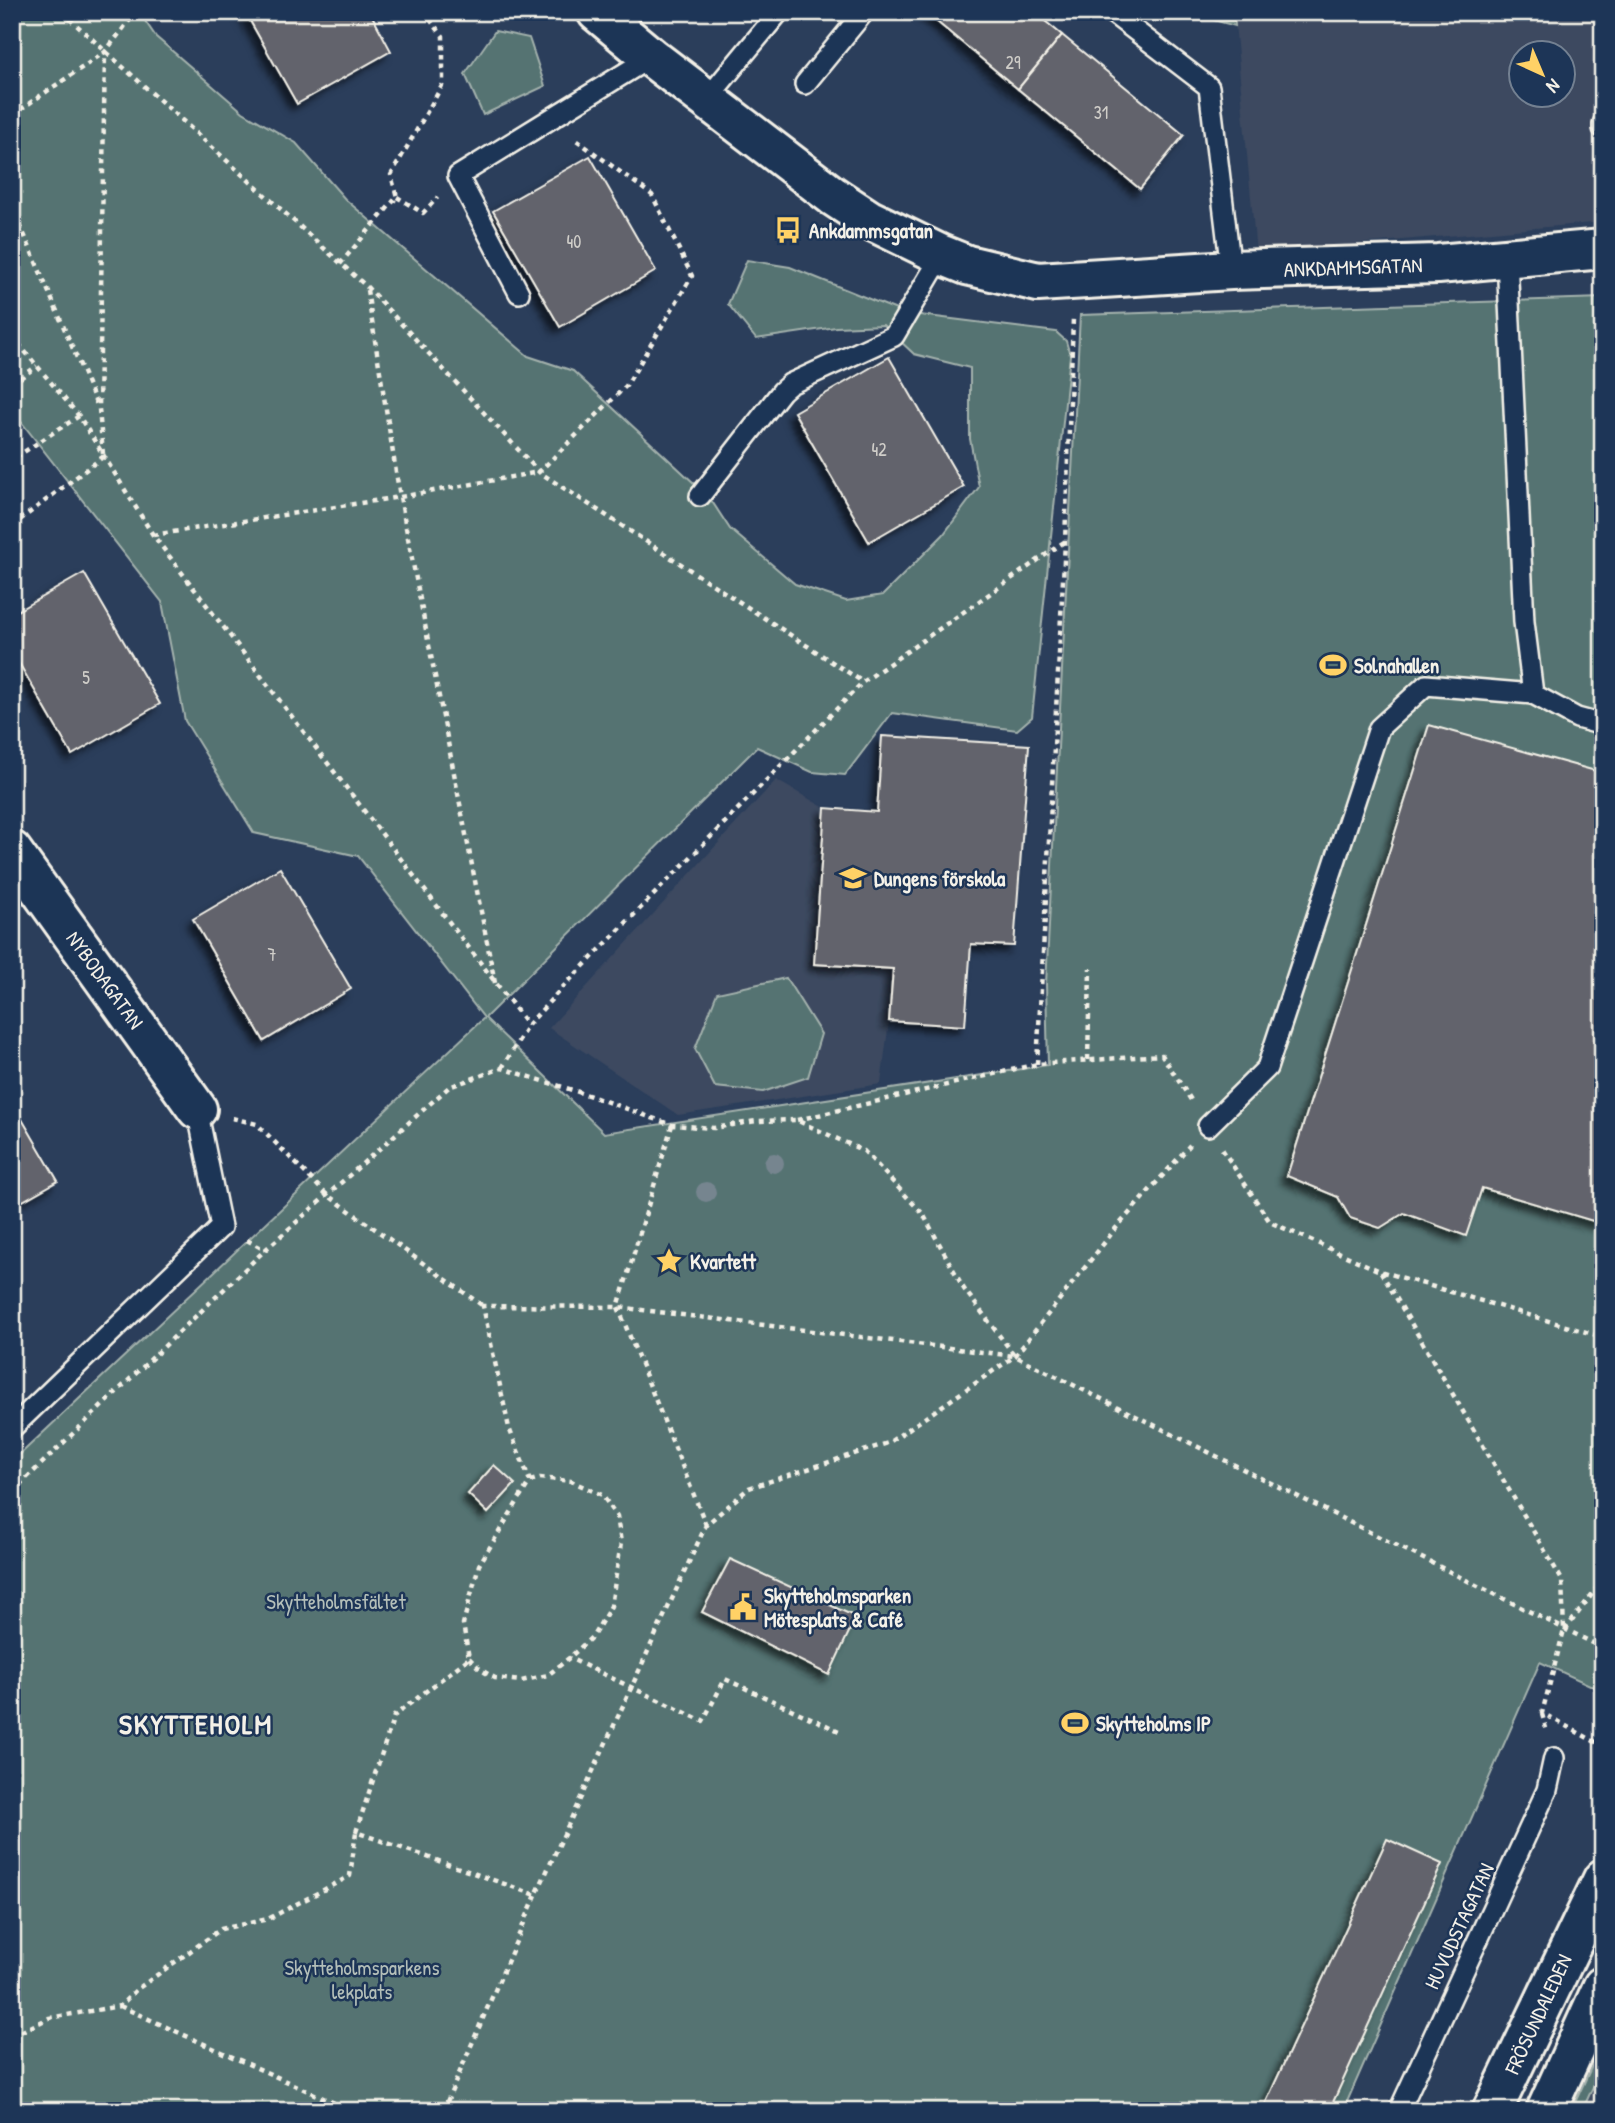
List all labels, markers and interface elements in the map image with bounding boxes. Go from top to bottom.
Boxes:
north arrow [1506,38,1576,108]
house number: 29 [1005,50,1021,75]
text: N [1541,73,1566,99]
house number: 31 [1094,100,1108,125]
bus stop icon: Ankdammsgatan [773,215,803,245]
place label: Ankdammsgatan [809,216,933,246]
house number: 40 [567,229,581,254]
street label: ANKDAMMSGATAN [1283,250,1423,284]
house number: 42 [871,437,887,462]
sports icon: Solnahallen [1318,650,1348,680]
place label: Solnahallen [1354,651,1439,680]
house number: 5 [82,665,90,690]
school or university icon: Dungens förskola [838,863,868,893]
place label: Dungens förskola [874,864,1006,894]
street label: NYBODAGATAN [60,925,150,1035]
house number: 7 [268,942,277,967]
place icon: Kvartett [654,1246,684,1276]
place label: Kvartett [690,1247,757,1276]
place label: Skytteholmsparken Mötesplats & Café [764,1581,911,1635]
park label: Skytteholmsfältet [266,1587,406,1616]
public building icon: Skytteholmsparken Mötesplats & Café [728,1592,758,1622]
district label: SKYTTEHOLM [119,1705,273,1743]
sports icon: Skytteholms IP [1060,1708,1090,1738]
place label: Skytteholms IP [1096,1709,1211,1739]
street label: HUVUDSTAGATAN [1417,1858,1501,1994]
street label: FRÖSUNDALEDEN [1497,1949,1578,2080]
park label: Skytteholmsparkens lekplats [284,1953,440,2006]

